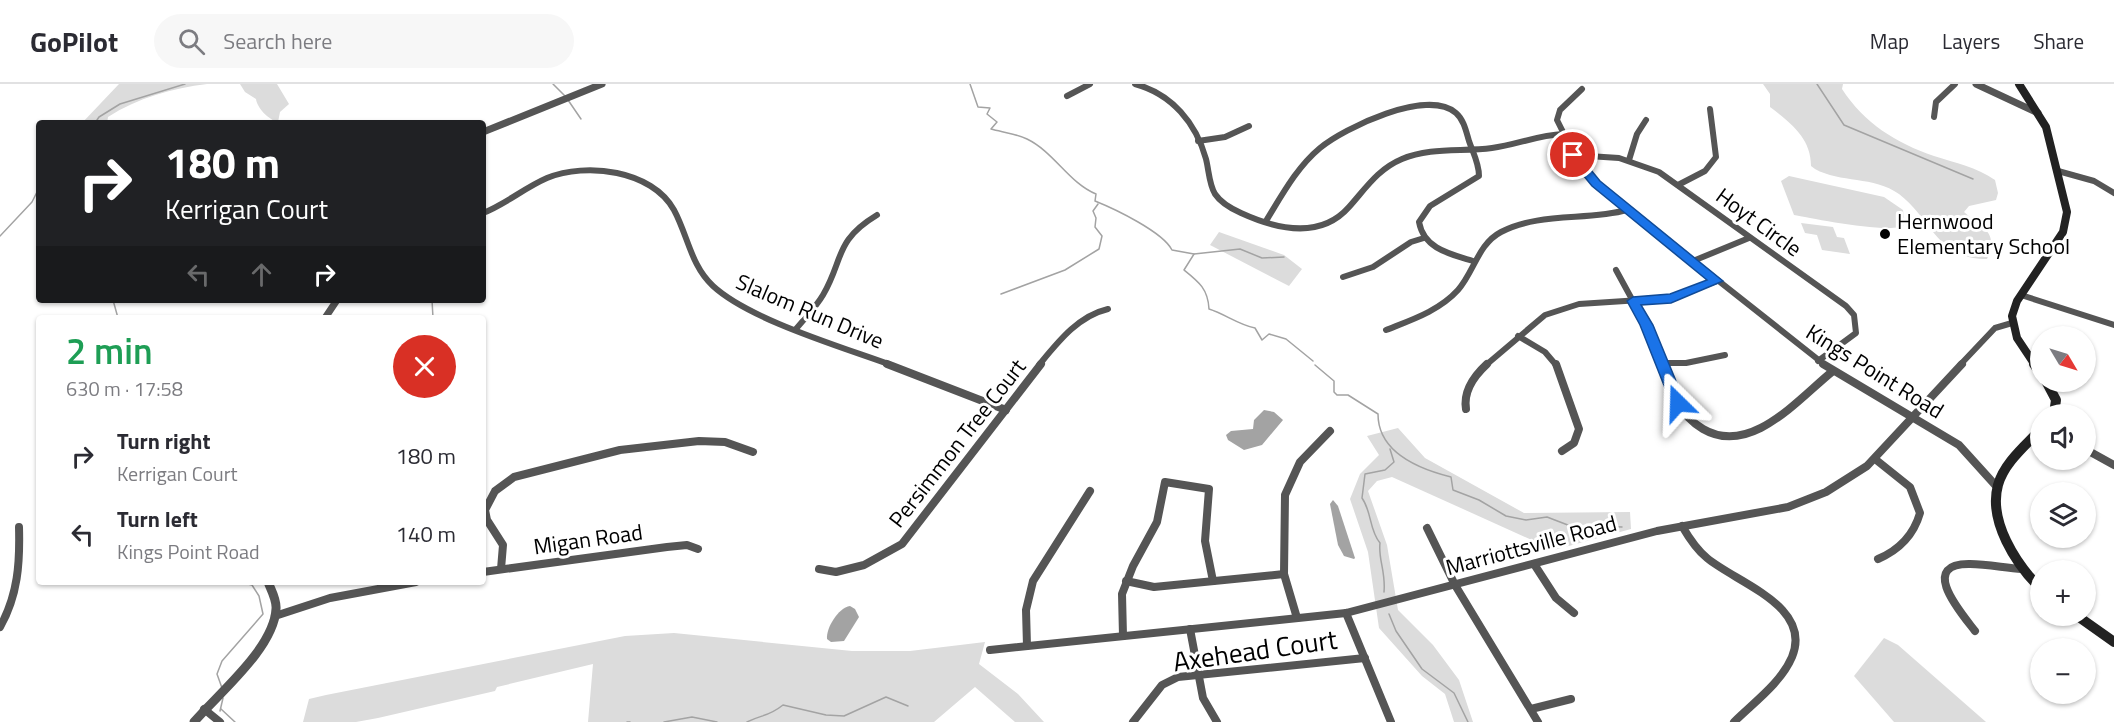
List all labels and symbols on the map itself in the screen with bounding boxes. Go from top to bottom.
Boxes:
pin [1547,129,1598,180]
street label: Hoyt Circle [1709,179,1809,265]
place label: Hernwood Elementary School [1897,204,2070,263]
marker: Hernwood Elementary School [1878,227,1892,241]
street label: Slalom Run Drive [731,265,889,357]
street label: Kings Point Road [1799,315,1951,427]
north arrow [2030,326,2096,392]
street label: Persimmon Tree Court [880,351,1034,535]
position arrow [1646,371,1710,435]
street label: Marriottsville Road [1442,506,1620,584]
street label: Migan Road [531,515,645,563]
street label: Axehead Court [1170,618,1340,681]

